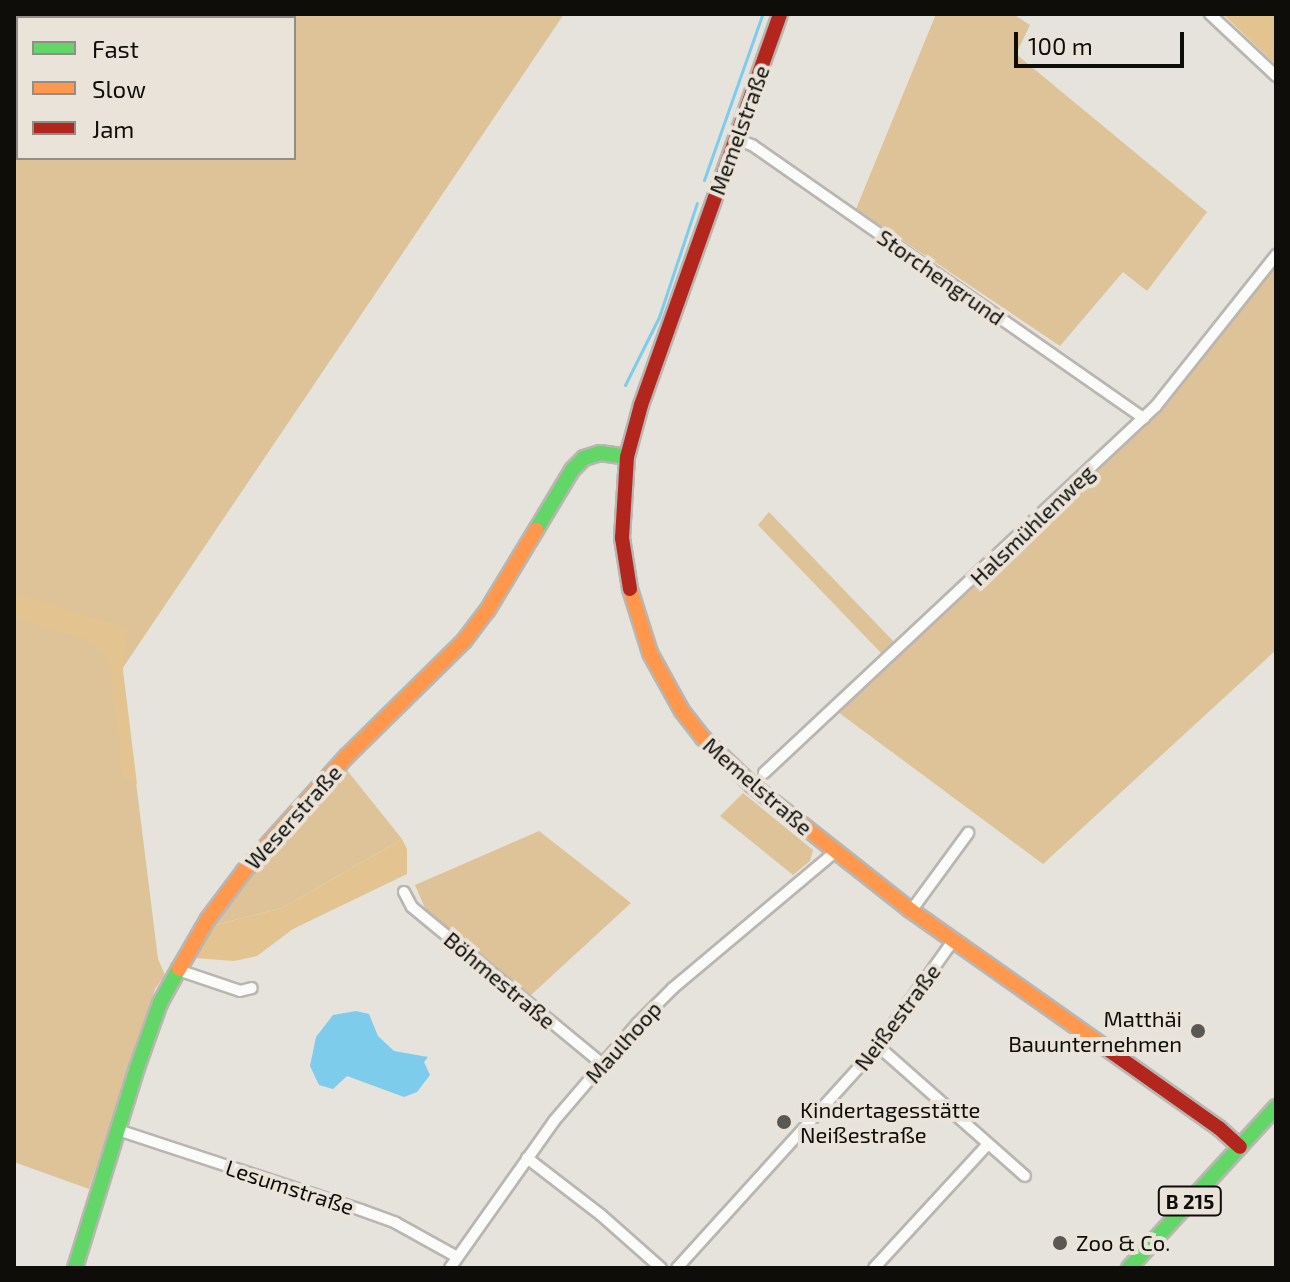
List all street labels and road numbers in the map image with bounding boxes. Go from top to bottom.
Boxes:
street label: Memelstraße [703,62,775,198]
street label: Storchengrund [872,224,1010,330]
street label: Halsmühlenweg [964,459,1100,591]
street label: Memelstraße [698,731,818,841]
street label: Weserstraße [239,759,347,875]
street label: Böhmestraße [439,926,561,1034]
street label: Neißestraße [848,959,946,1075]
street label: Maulhoop [579,996,667,1088]
street label: Lesumstraße [223,1154,357,1220]
road number: B 215 [1156,1185,1224,1217]

